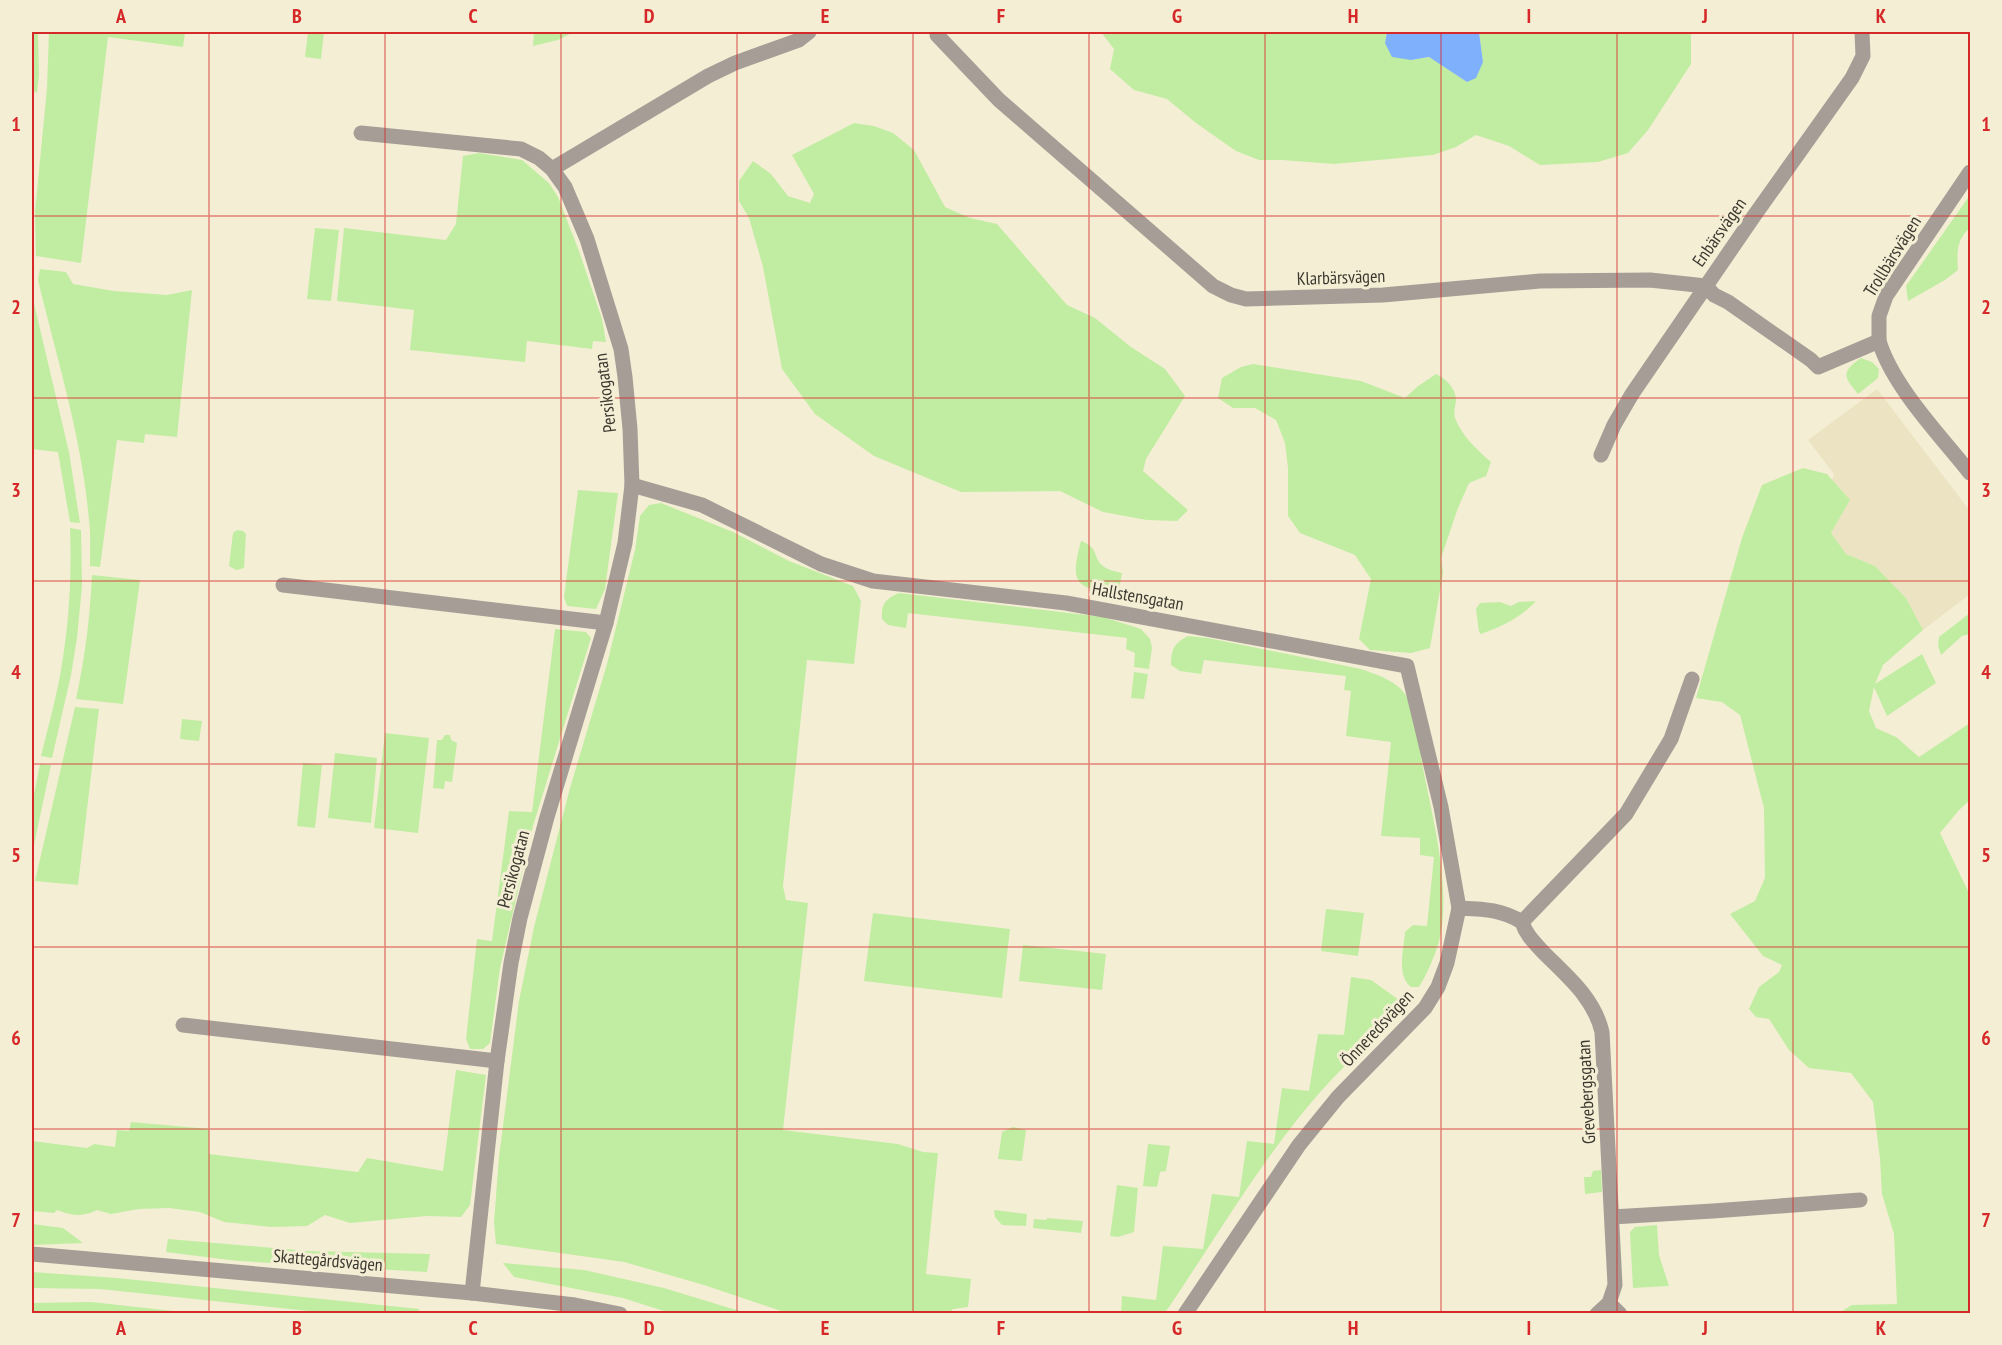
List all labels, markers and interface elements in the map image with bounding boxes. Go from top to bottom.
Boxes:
text: A [115,3,127,29]
text: B [292,3,302,29]
text: C [468,3,478,29]
text: D [644,3,655,29]
text: E [821,3,829,29]
text: F [997,3,1005,29]
text: G [1172,3,1182,29]
text: H [1348,3,1358,29]
text: I [1527,3,1531,29]
text: J [1701,3,1708,29]
text: K [1876,3,1887,29]
text: 1 [11,111,21,137]
text: 1 [1981,111,1991,137]
street label: Enbärsvägen [1687,193,1751,271]
street label: Trollbärsvägen [1858,211,1926,301]
street label: Klarbärsvägen [1296,264,1386,290]
text: 2 [11,294,21,320]
text: 2 [1981,294,1991,320]
street label: Persikogatan [589,352,621,434]
text: 3 [11,477,21,503]
text: 3 [1981,477,1991,503]
street label: Hallstensgatan [1090,577,1186,615]
text: 4 [11,659,21,685]
text: 4 [1981,659,1991,685]
street label: Persikogatan [492,828,534,910]
text: 5 [11,842,21,868]
text: 5 [1981,842,1991,868]
street label: Önneredsvägen [1336,985,1418,1071]
text: 6 [11,1025,21,1051]
text: 6 [1981,1025,1991,1051]
street label: Grevebergsgatan [1572,1039,1600,1145]
text: 7 [11,1207,21,1233]
text: 7 [1981,1207,1991,1233]
street label: Skattegårdsvägen [272,1244,384,1276]
text: A [115,1315,127,1341]
text: B [292,1315,302,1341]
text: C [468,1315,478,1341]
text: D [644,1315,655,1341]
text: E [821,1315,829,1341]
text: F [997,1315,1005,1341]
text: G [1172,1315,1182,1341]
text: H [1348,1315,1358,1341]
text: I [1527,1315,1531,1341]
text: J [1701,1315,1708,1341]
text: K [1876,1315,1887,1341]

